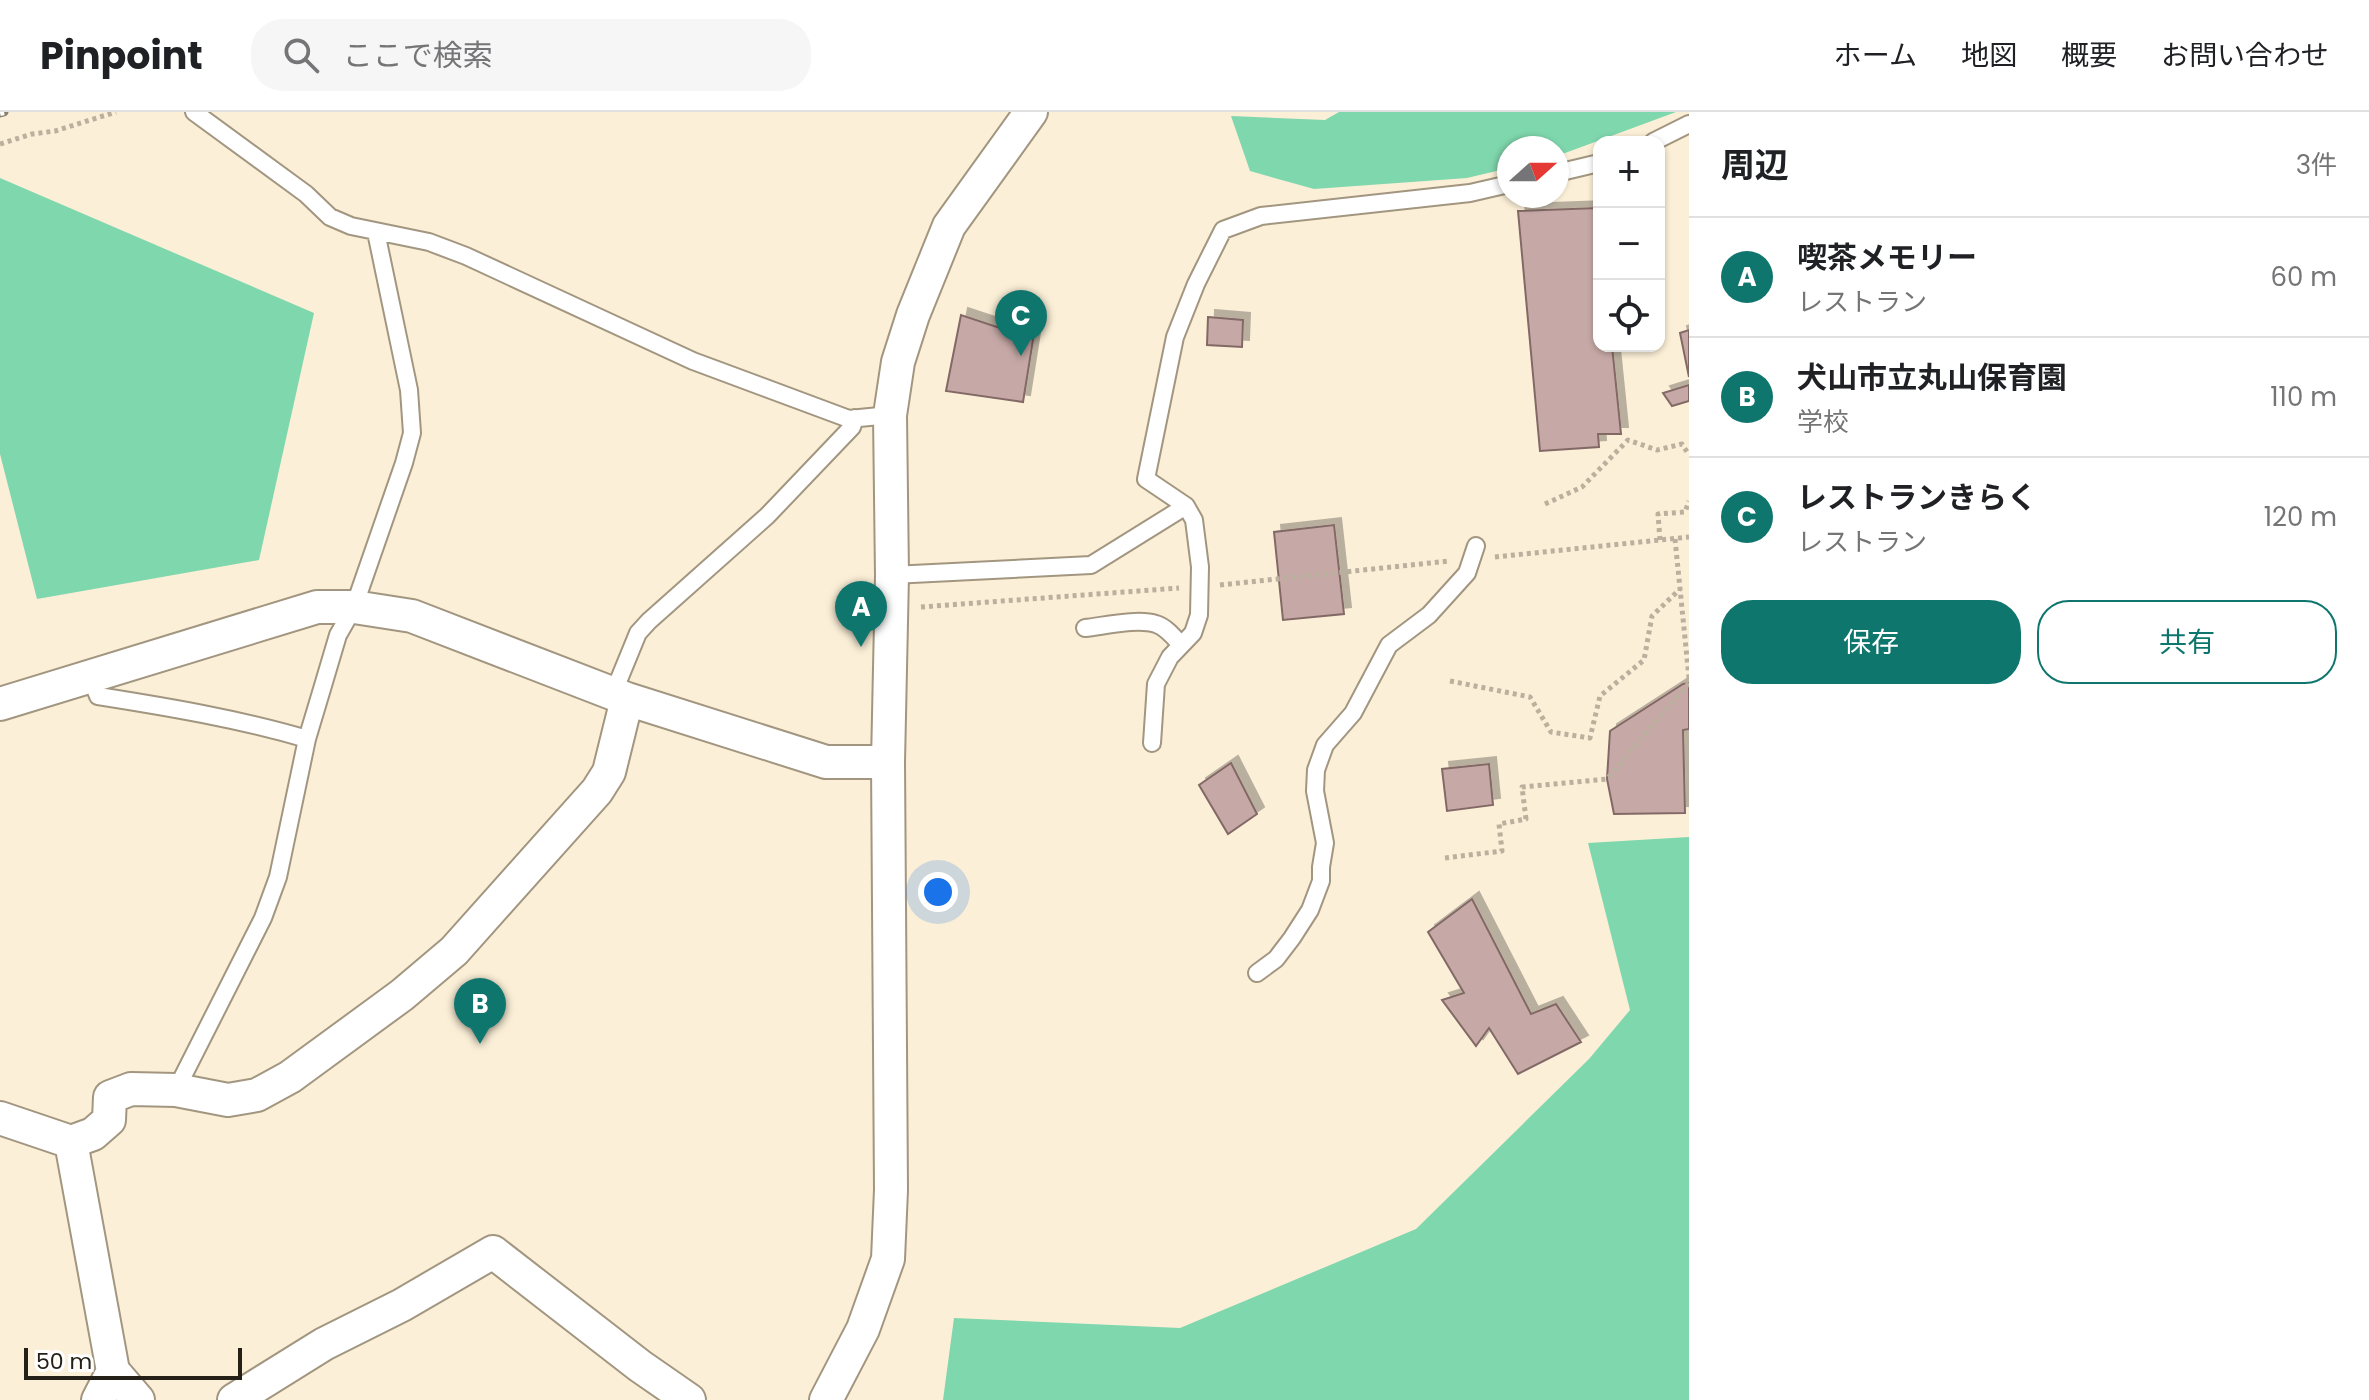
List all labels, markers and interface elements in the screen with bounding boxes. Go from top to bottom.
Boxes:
search box [251,19,811,91]
text: Pinpoint [40,29,203,82]
icon: search [279,33,323,77]
text: ここで検索 [343,34,493,77]
text: ホーム [1834,36,1917,75]
text: 地図 [1961,36,2017,75]
text: 概要 [2061,36,2117,75]
text: お問い合わせ [2161,36,2329,75]
north arrow [1497,136,1569,208]
map controls [1593,136,1665,352]
button: + [1593,136,1665,208]
text: 周辺 [1721,141,1789,189]
text: 3件 [2296,147,2337,183]
button: − [1593,208,1665,280]
text: 喫茶メモリー [1797,236,1977,279]
text: A [1737,259,1757,295]
text: 60 m [2270,259,2337,295]
button: locate [1593,280,1665,352]
text: レストラン [1797,284,1927,320]
pin: C [995,290,1047,356]
text: 犬山市立丸山保育園 [1797,356,2067,399]
text: B [1738,379,1756,415]
text: 110 m [2270,379,2337,415]
text: 学校 [1797,404,1849,440]
text: レストランきらく [1797,476,2037,519]
text: C [1737,499,1757,535]
text: 120 m [2264,499,2337,535]
text: レストラン [1797,524,1927,560]
pin: A [835,581,887,647]
button: 保存 [1721,600,2021,684]
button: 共有 [2037,600,2337,684]
your location [918,872,958,912]
pin: B [454,978,506,1044]
scale bar [24,1344,242,1380]
text: 50 m [36,1346,92,1377]

